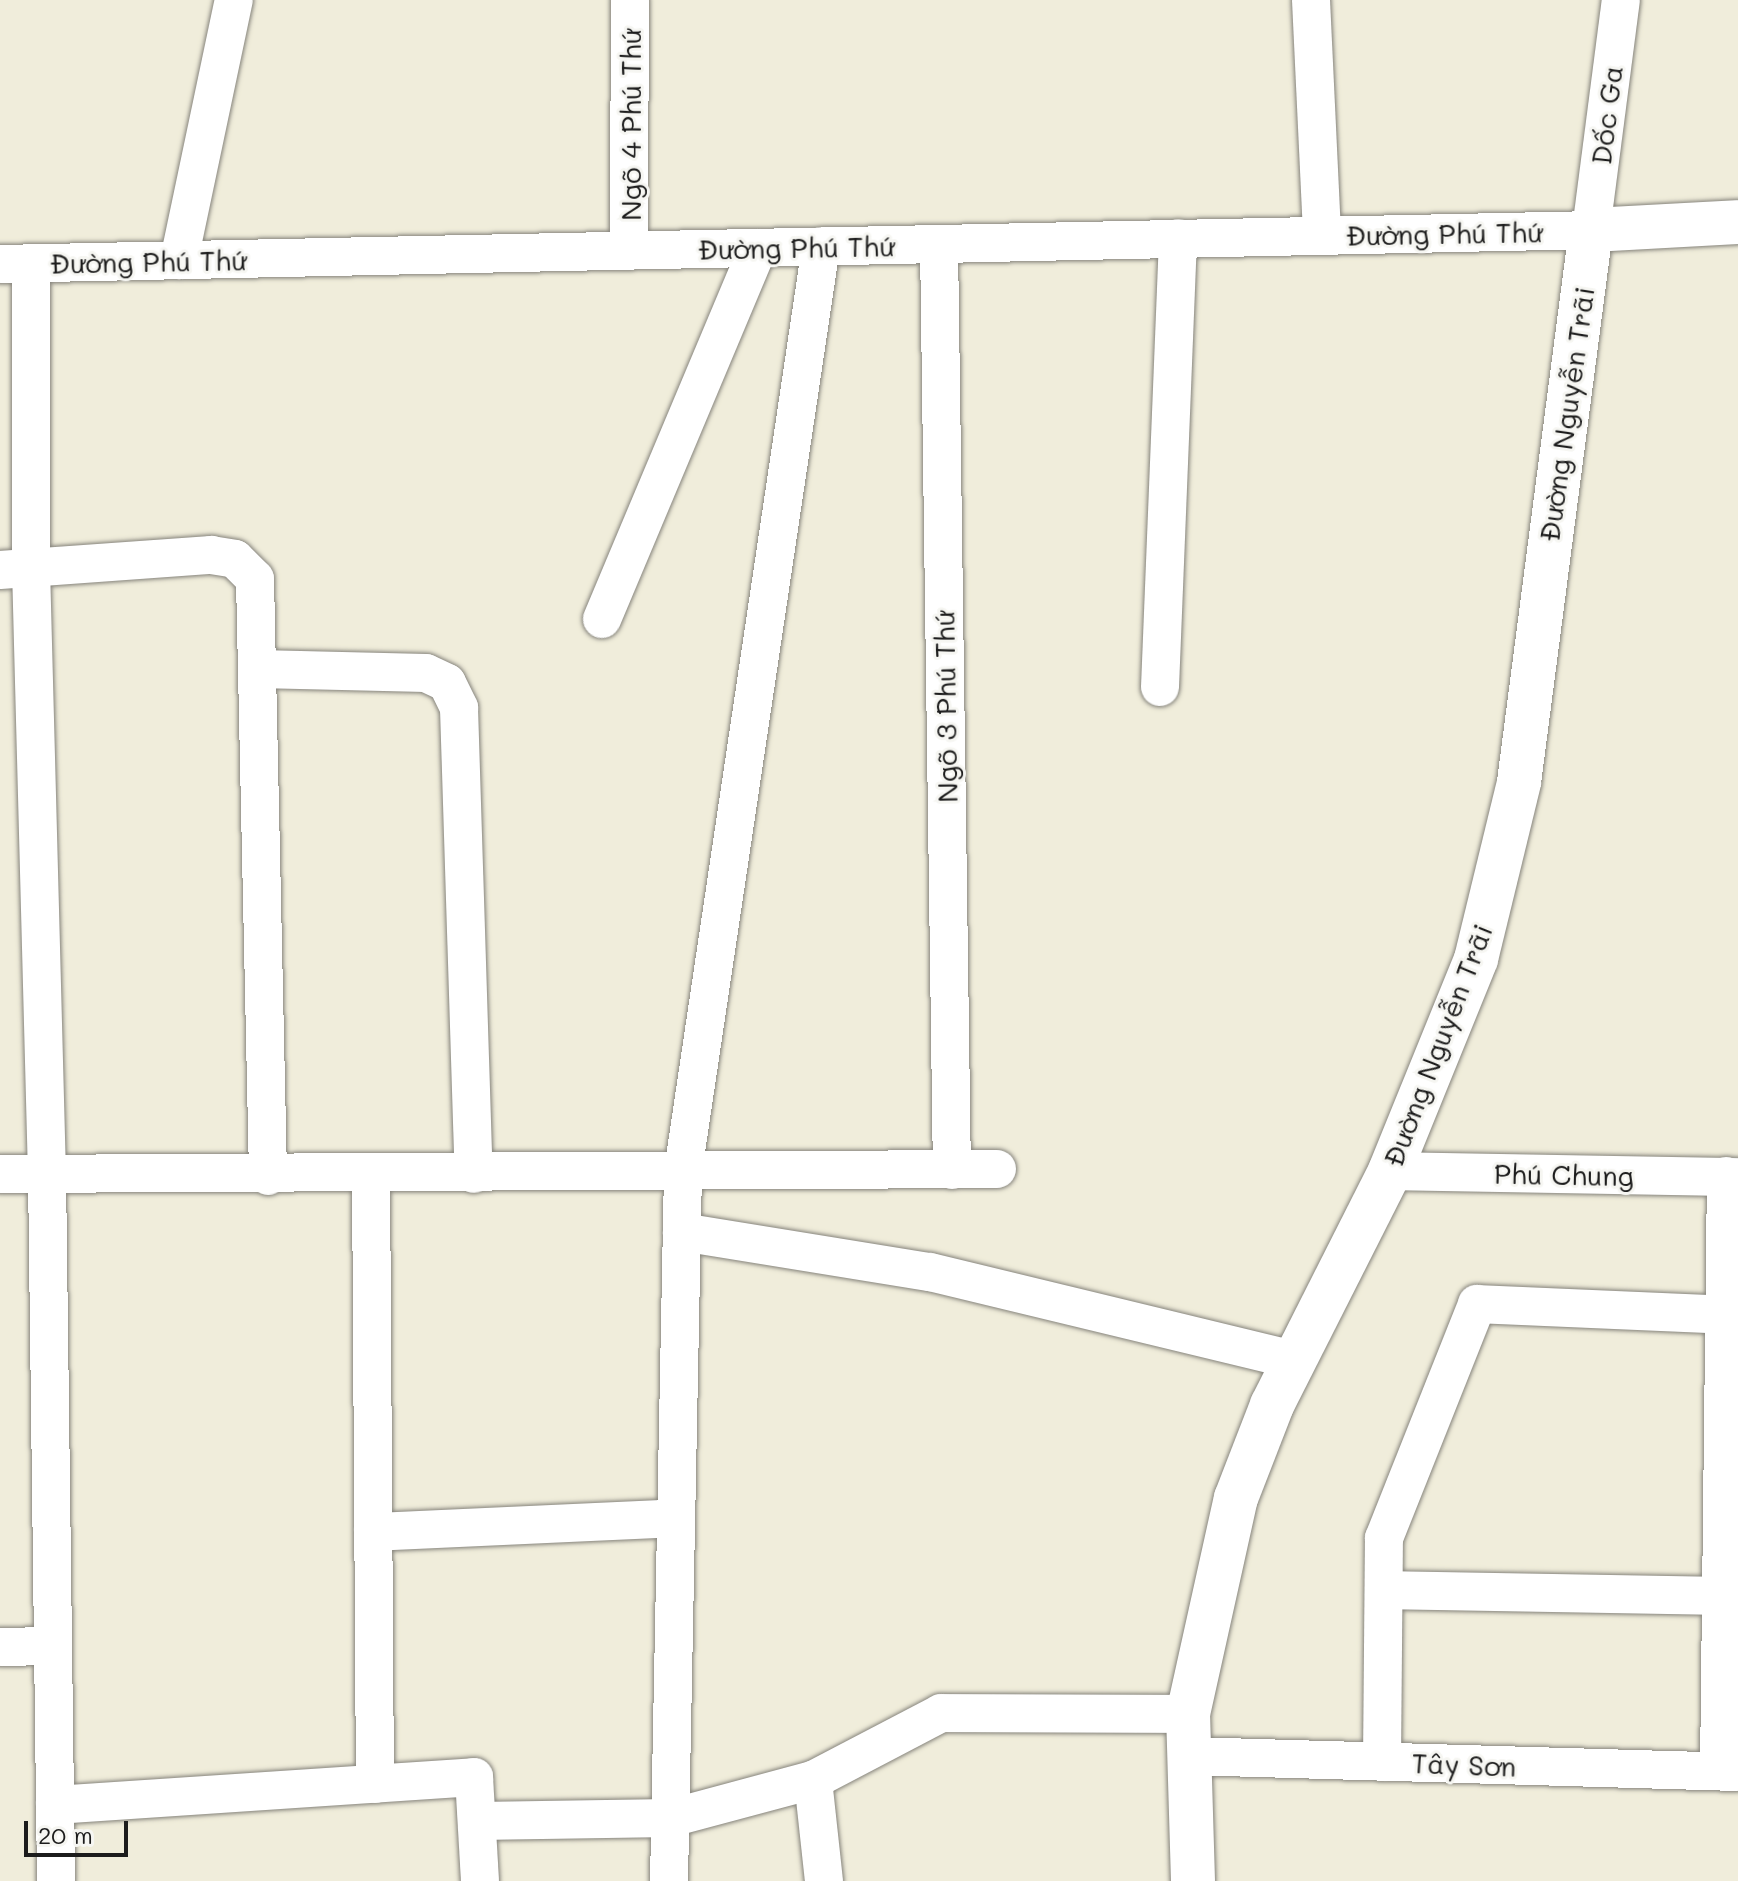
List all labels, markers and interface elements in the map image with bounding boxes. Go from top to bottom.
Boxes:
street label: Ngõ 4 Phú Thứ [613,29,647,221]
street label: Dốc Ga [1583,64,1629,166]
street label: Đường Phú Thứ [1345,214,1543,252]
street label: Đường Phú Thứ [697,228,895,266]
street label: Đường Phú Thứ [49,242,247,280]
street label: Đường Nguyễn Trãi [1531,284,1601,544]
street label: Ngõ 3 Phú Thứ [927,611,963,803]
street label: Đường Nguyễn Trãi [1375,919,1499,1171]
street label: Phú Chung [1494,1156,1634,1192]
street label: Tây Sơn [1411,1745,1517,1783]
scale bar [28,1805,132,1855]
text: 20 m [38,1819,93,1850]

